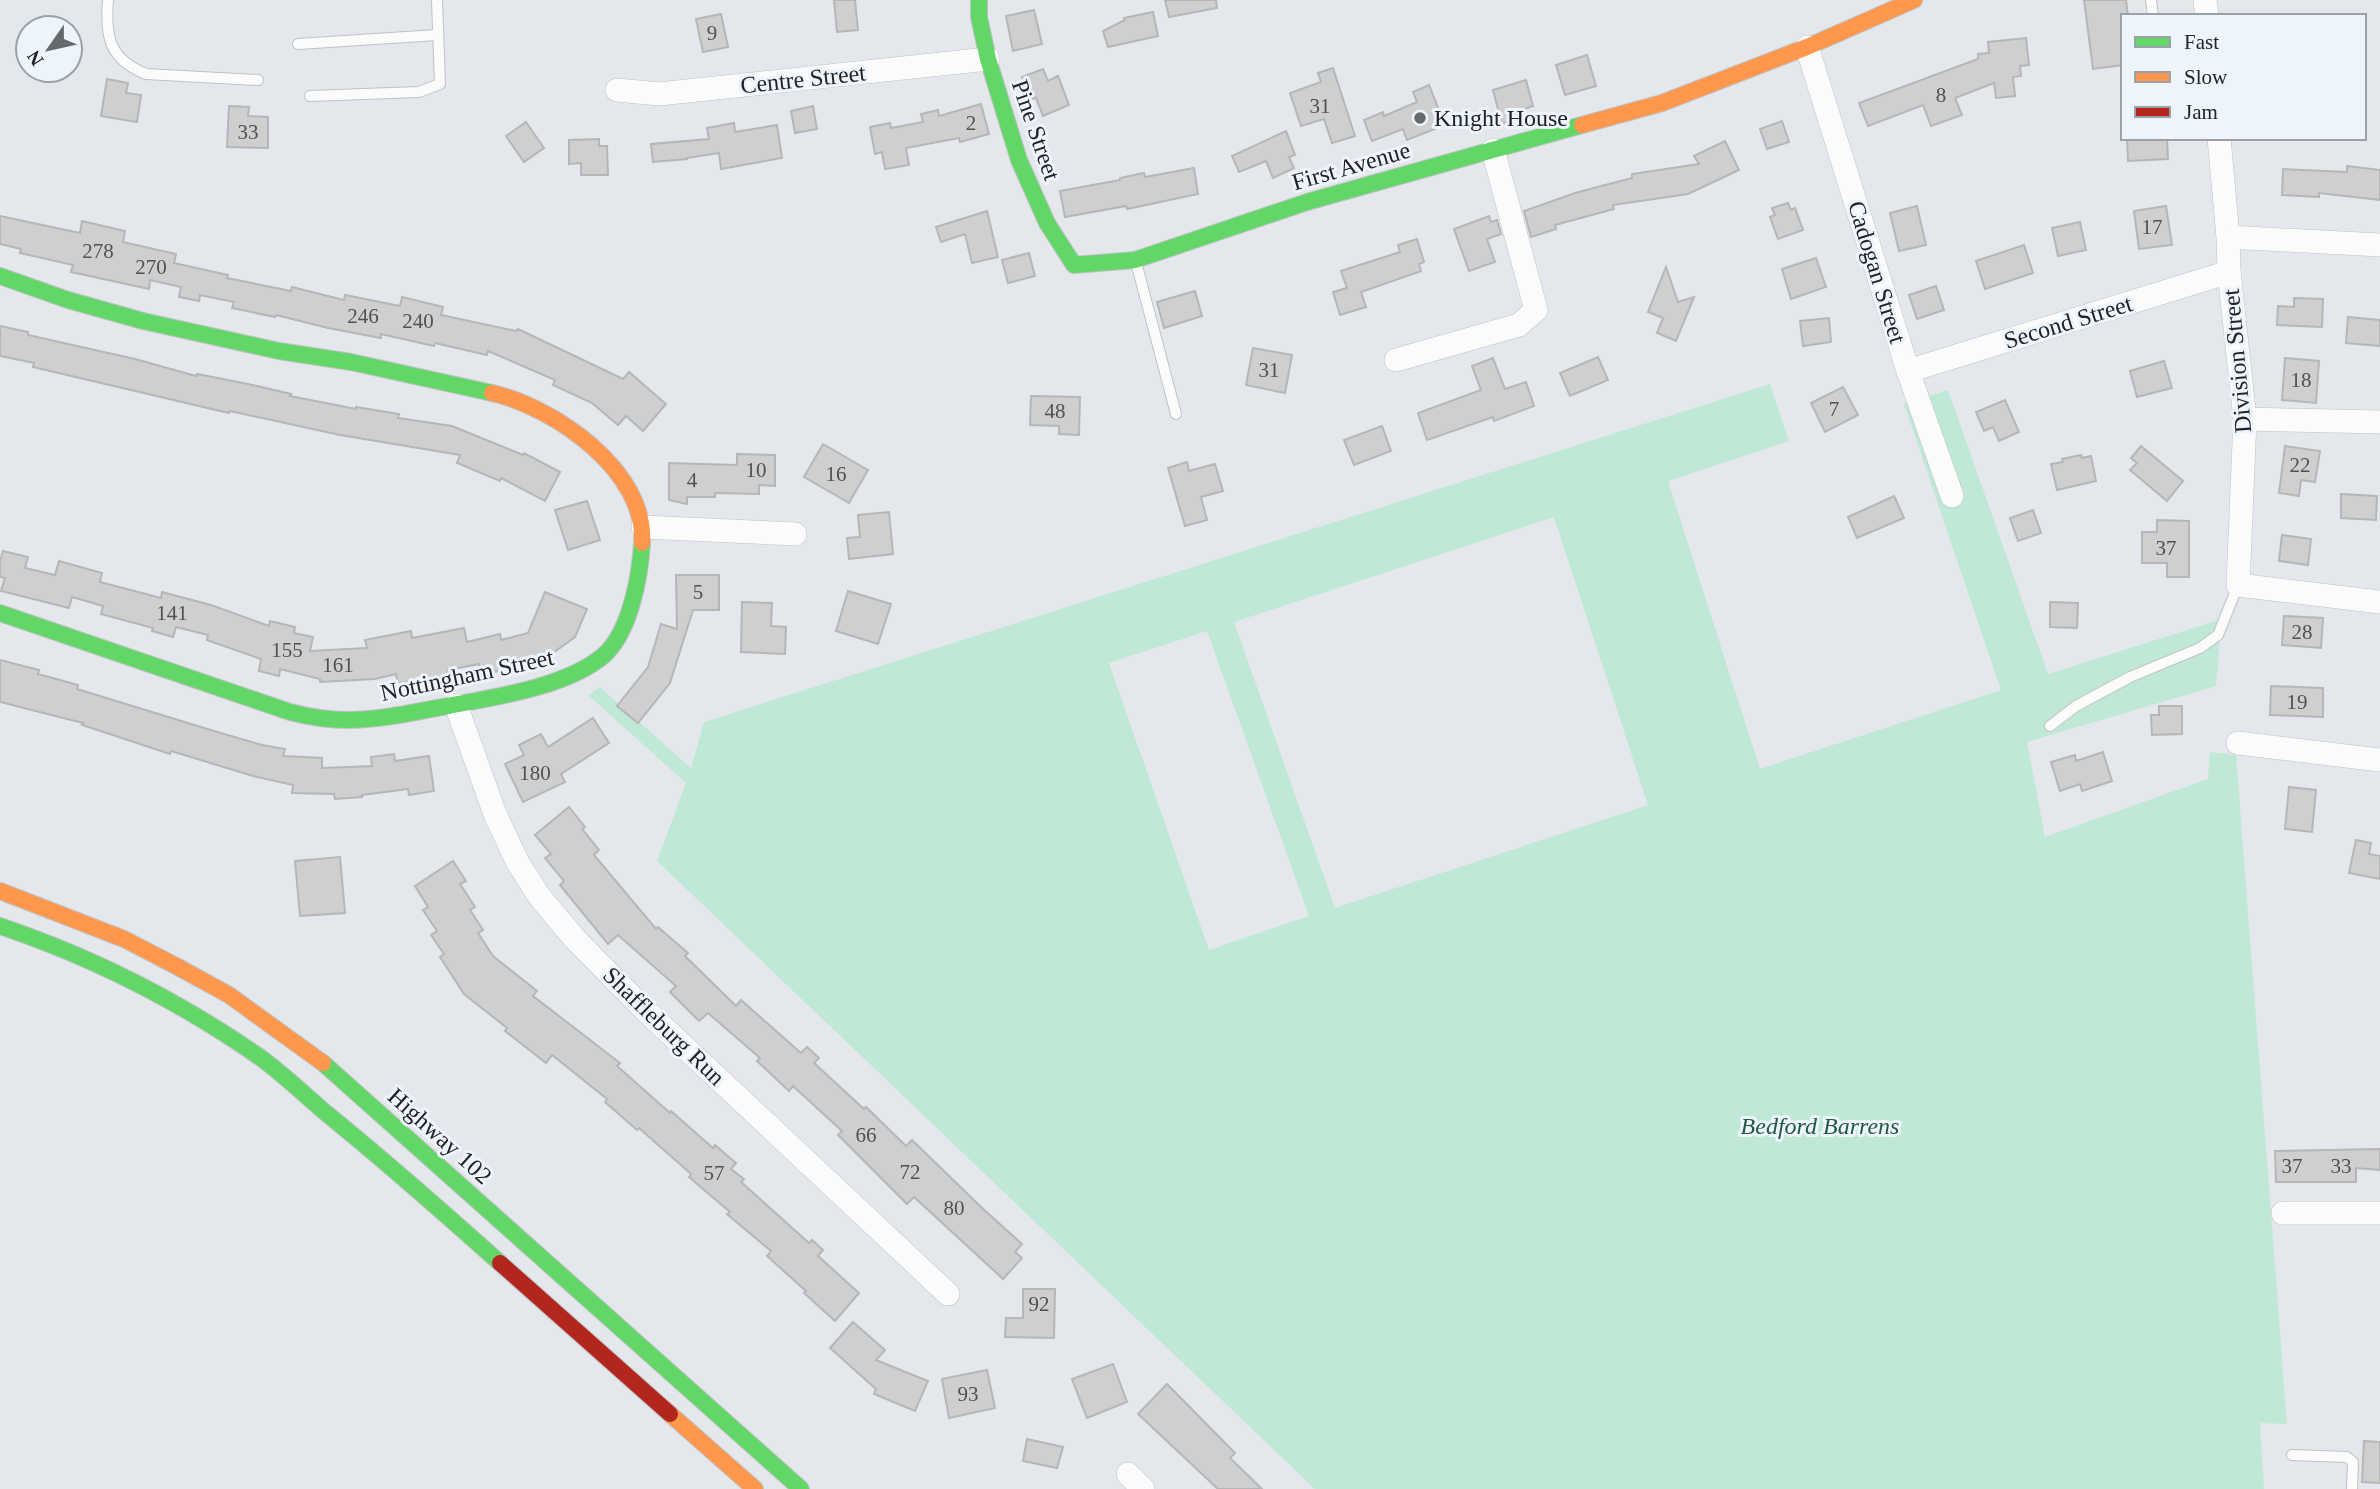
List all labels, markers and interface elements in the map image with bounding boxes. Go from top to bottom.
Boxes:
north arrow [14,14,84,84]
legend [2121,14,2366,140]
house number: 9 [707,21,717,45]
text: Fast [2184,30,2219,54]
text: N [23,46,48,70]
street label: Centre Street [739,59,867,99]
text: Slow [2184,65,2228,89]
street label: Pine Street [1007,76,1065,184]
house number: 8 [1936,83,1946,107]
house number: 31 [1310,94,1331,118]
text: Jam [2184,100,2218,124]
place label: Knight House [1434,105,1568,131]
marker: Knight House [1412,110,1428,126]
house number: 2 [966,111,976,135]
house number: 33 [238,120,259,144]
street label: First Avenue [1289,137,1413,195]
street label: Cadogan Street [1843,198,1911,347]
house number: 17 [2142,215,2163,239]
house number: 278 [82,239,114,263]
house number: 270 [135,255,167,279]
street label: Division Street [2218,287,2256,434]
street label: Second Street [2001,290,2136,354]
house number: 246 [347,304,379,328]
house number: 240 [402,309,434,333]
house number: 31 [1259,358,1280,382]
house number: 18 [2291,368,2312,392]
house number: 7 [1829,397,1839,421]
house number: 48 [1045,399,1066,423]
house number: 22 [2290,453,2311,477]
house number: 10 [746,458,767,482]
house number: 16 [826,462,847,486]
house number: 4 [687,468,698,492]
house number: 37 [2156,536,2177,560]
house number: 5 [693,580,703,604]
house number: 141 [156,601,188,625]
house number: 28 [2292,620,2313,644]
house number: 155 [271,638,303,662]
street label: Nottingham Street [378,644,556,706]
house number: 161 [322,653,354,677]
house number: 19 [2287,690,2308,714]
house number: 180 [519,761,551,785]
street label: Shaffleburg Run [598,962,730,1090]
street label: Highway 102 [383,1083,497,1189]
park label: Bedford Barrens [1741,1113,1899,1139]
house number: 66 [856,1123,877,1147]
house number: 37 [2282,1154,2303,1178]
house number: 33 [2331,1154,2352,1178]
house number: 72 [900,1160,921,1184]
house number: 57 [704,1161,725,1185]
house number: 80 [944,1196,965,1220]
house number: 92 [1029,1292,1050,1316]
house number: 93 [958,1382,979,1406]

